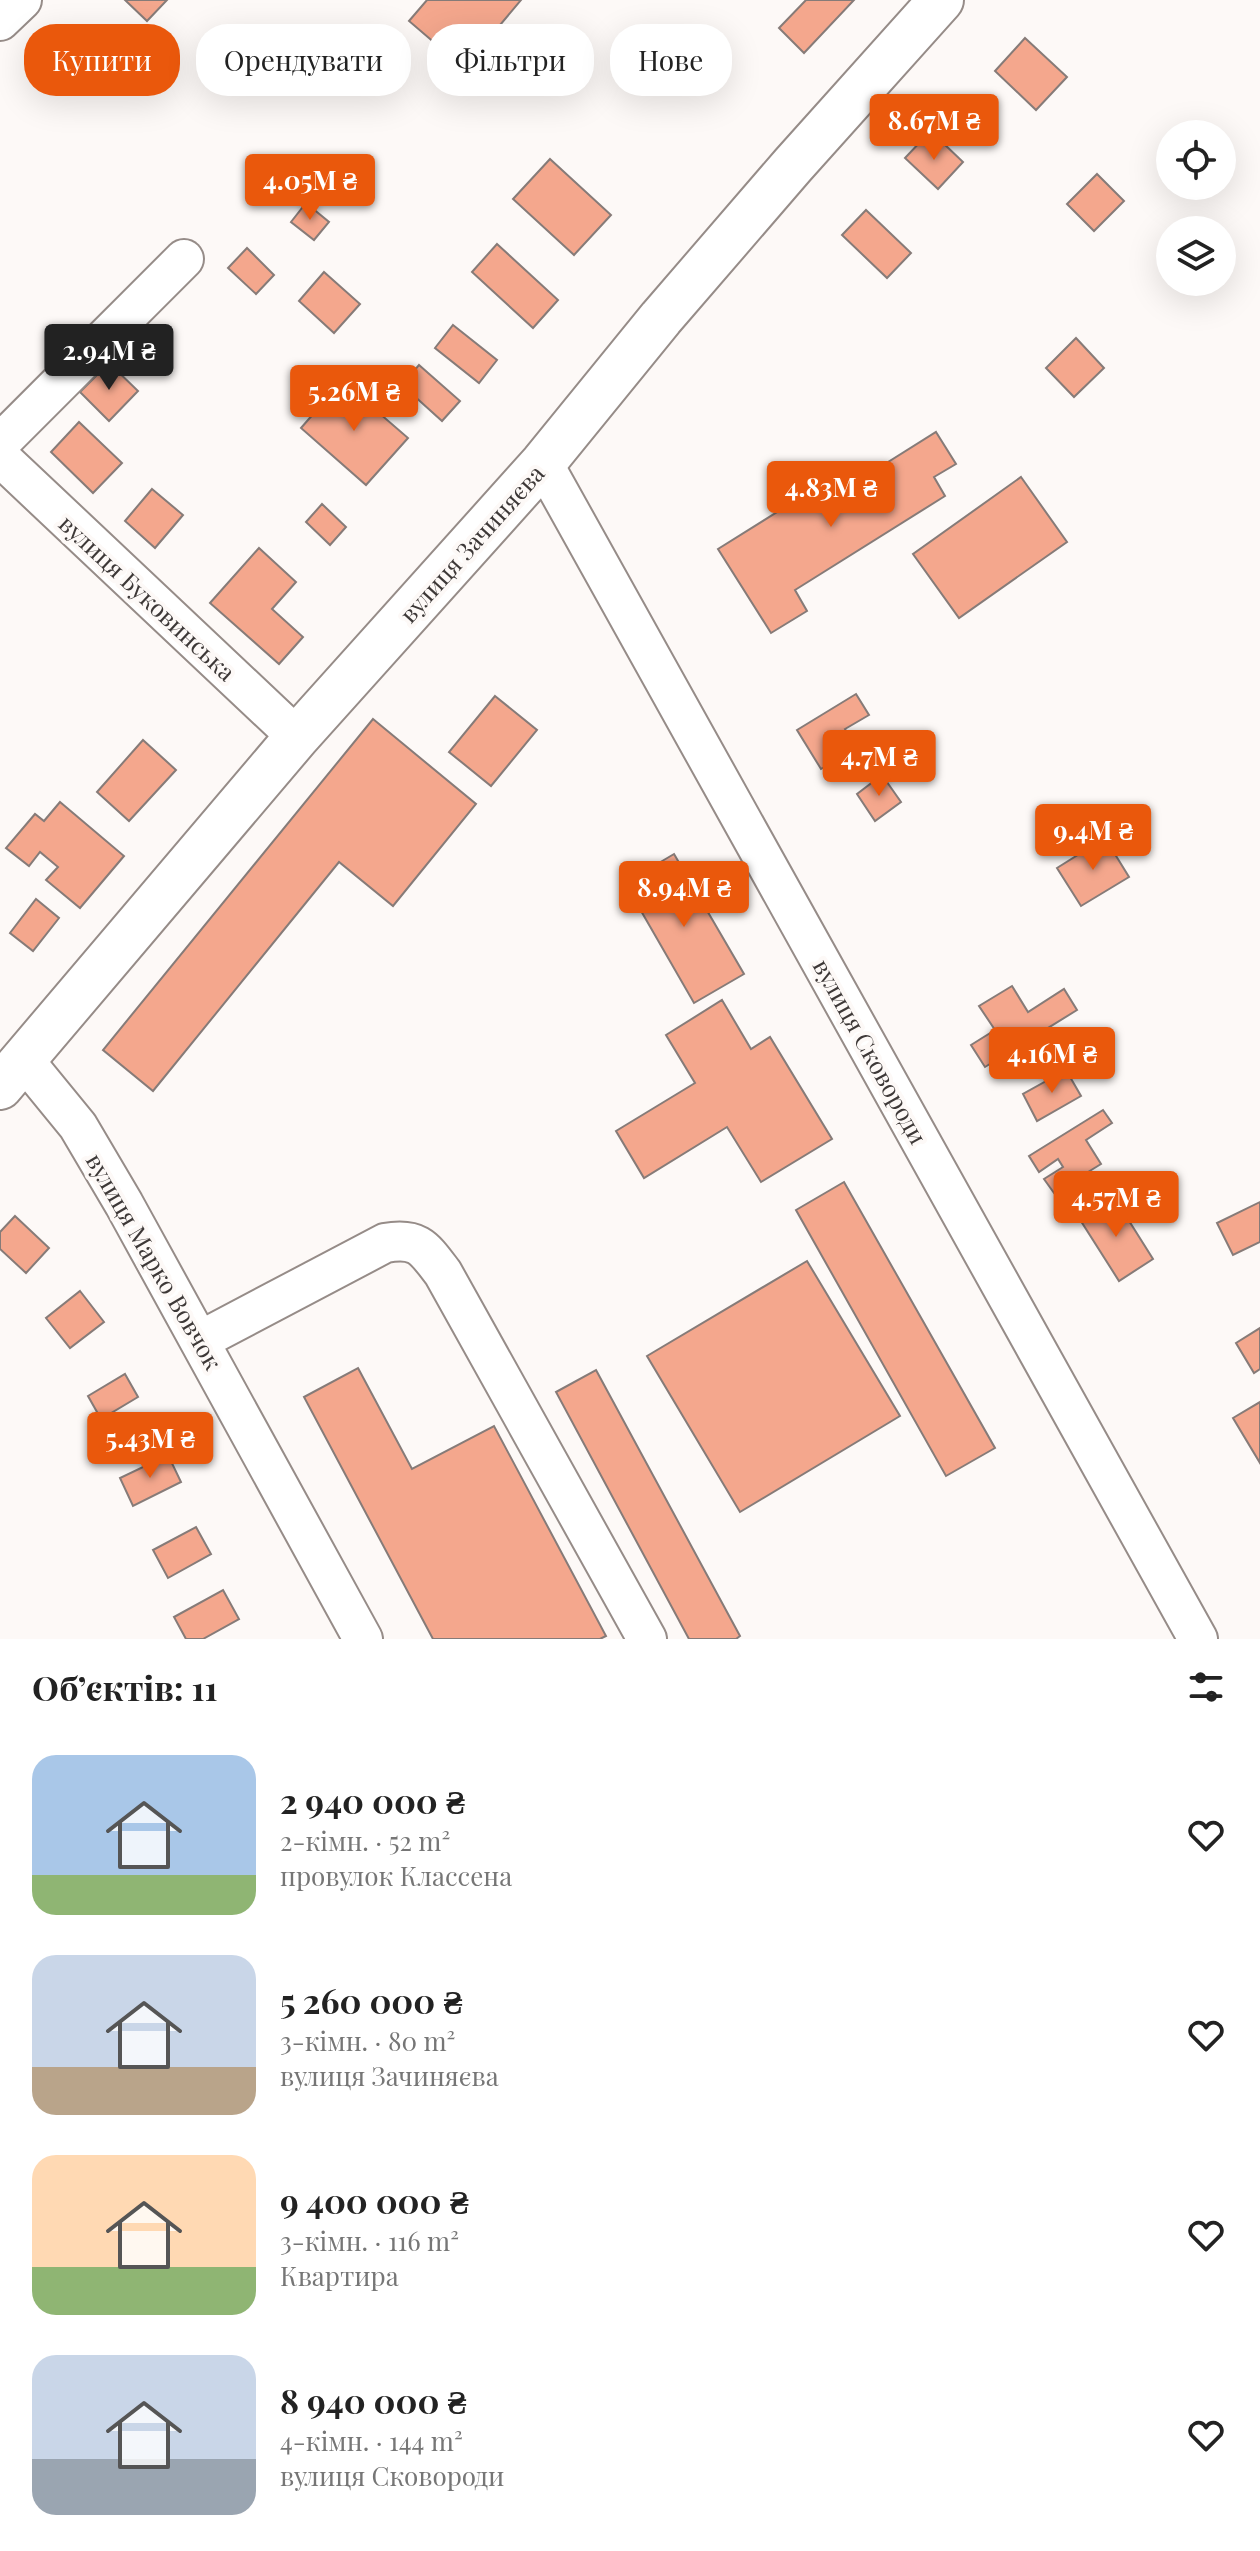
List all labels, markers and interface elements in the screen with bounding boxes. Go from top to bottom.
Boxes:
chip: Купити [24,24,180,96]
chip: Орендувати [196,24,411,96]
chip: Фільтри [427,24,594,96]
chip: Нове [610,24,732,96]
pin: 8.67M ₴ [860,94,1008,162]
text: 8.67M ₴ [888,102,980,137]
map controls [1156,120,1236,296]
button: locate [1156,120,1236,200]
pin: 4.05M ₴ [236,154,384,222]
text: 4.05M ₴ [263,162,357,197]
button: layers [1156,216,1236,296]
pin: 2.94M ₴ [35,324,183,392]
text: 2.94M ₴ [62,332,156,367]
pin: 5.26M ₴ [280,365,428,433]
text: 5.26M ₴ [308,373,400,408]
street label: вулиця Зачиняєва [392,457,550,629]
pin: 4.83M ₴ [757,461,905,529]
text: 4.83M ₴ [785,469,877,504]
street label: вулиця Буковинська [53,507,243,687]
pin: 4.7M ₴ [814,730,944,798]
text: 4.7M ₴ [841,738,917,773]
pin: 9.4M ₴ [1028,804,1158,872]
text: 9.4M ₴ [1053,812,1133,847]
pin: 8.94M ₴ [610,861,758,929]
text: 8.94M ₴ [637,869,731,904]
street label: вулиця Сковороди [807,953,935,1149]
pin: 4.16M ₴ [978,1027,1126,1095]
text: 4.16M ₴ [1007,1035,1097,1070]
street label: вулиця Марко Вовчок [80,1147,230,1375]
pin: 4.57M ₴ [1042,1171,1190,1239]
text: 4.57M ₴ [1072,1179,1160,1214]
pin: 5.43M ₴ [76,1412,224,1480]
text: 5.43M ₴ [105,1420,195,1455]
text: Об’єктів: 11 [32,1664,218,1710]
icon: filters [1184,1665,1228,1709]
text: 2 940 000 ₴ [280,1777,465,1823]
icon: home [96,1787,192,1883]
icon: heart [1184,1813,1228,1857]
text: 2-кімн. · 52 m² [280,1823,450,1858]
text: провулок Классена [280,1858,512,1893]
text: 5 260 000 ₴ [280,1977,462,2023]
icon: home [96,1987,192,2083]
icon: heart [1184,2013,1228,2057]
text: 3-кімн. · 80 m² [280,2023,455,2058]
text: вулиця Зачиняєва [280,2058,499,2093]
text: 9 400 000 ₴ [280,2177,468,2223]
icon: home [96,2187,192,2283]
icon: heart [1184,2213,1228,2257]
text: 3-кімн. · 116 m² [280,2223,459,2258]
text: Квартира [280,2258,399,2293]
text: 8 940 000 ₴ [280,2377,466,2423]
icon: home [96,2387,192,2483]
icon: heart [1184,2413,1228,2457]
text: 4-кімн. · 144 m² [280,2423,463,2458]
text: вулиця Сковороди [280,2458,504,2493]

